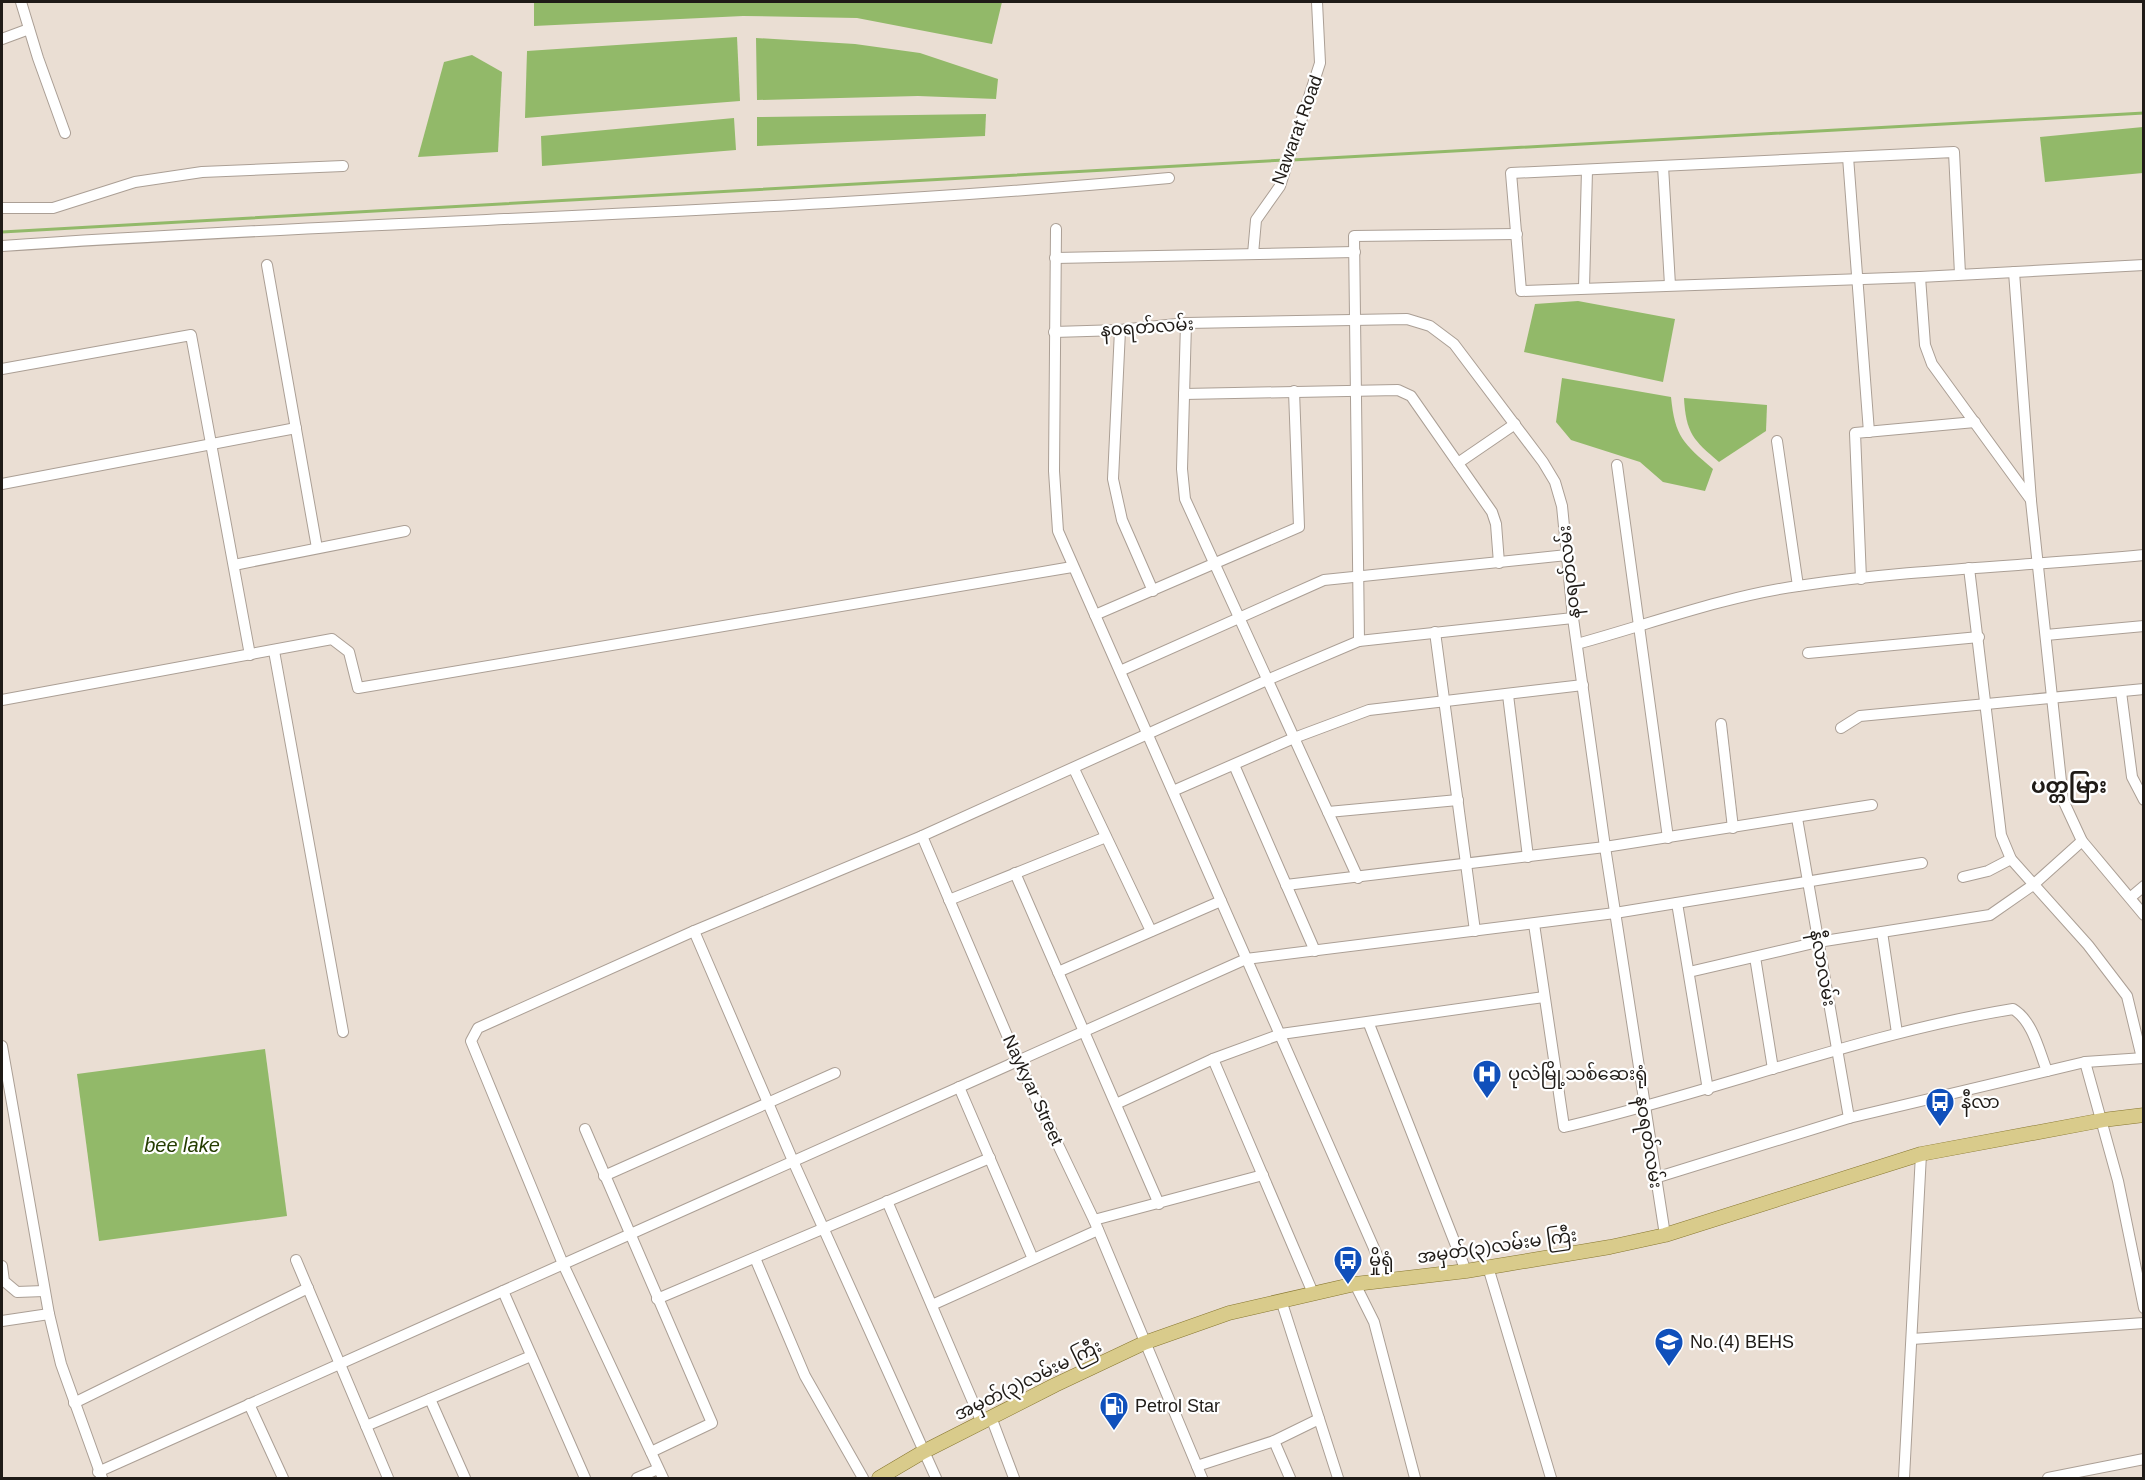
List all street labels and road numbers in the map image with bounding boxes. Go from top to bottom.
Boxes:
street label: Nawarat Road [1268,73,1326,187]
street label: နဝရတ်လမ်း [1099,311,1195,345]
street label: နဝရတ်လမ်း [1551,524,1589,620]
street label: နီလာလမ်း [1802,927,1844,1009]
street label: Naykyar Street [999,1032,1067,1148]
street label: နဝရတ်လမ်း [1627,1094,1669,1191]
street label: အမှတ်(၃)လမ်းမ ကြီး [1415,1221,1579,1272]
street label: အမှတ်(၃)လမ်းမ ကြီး [949,1332,1107,1429]

